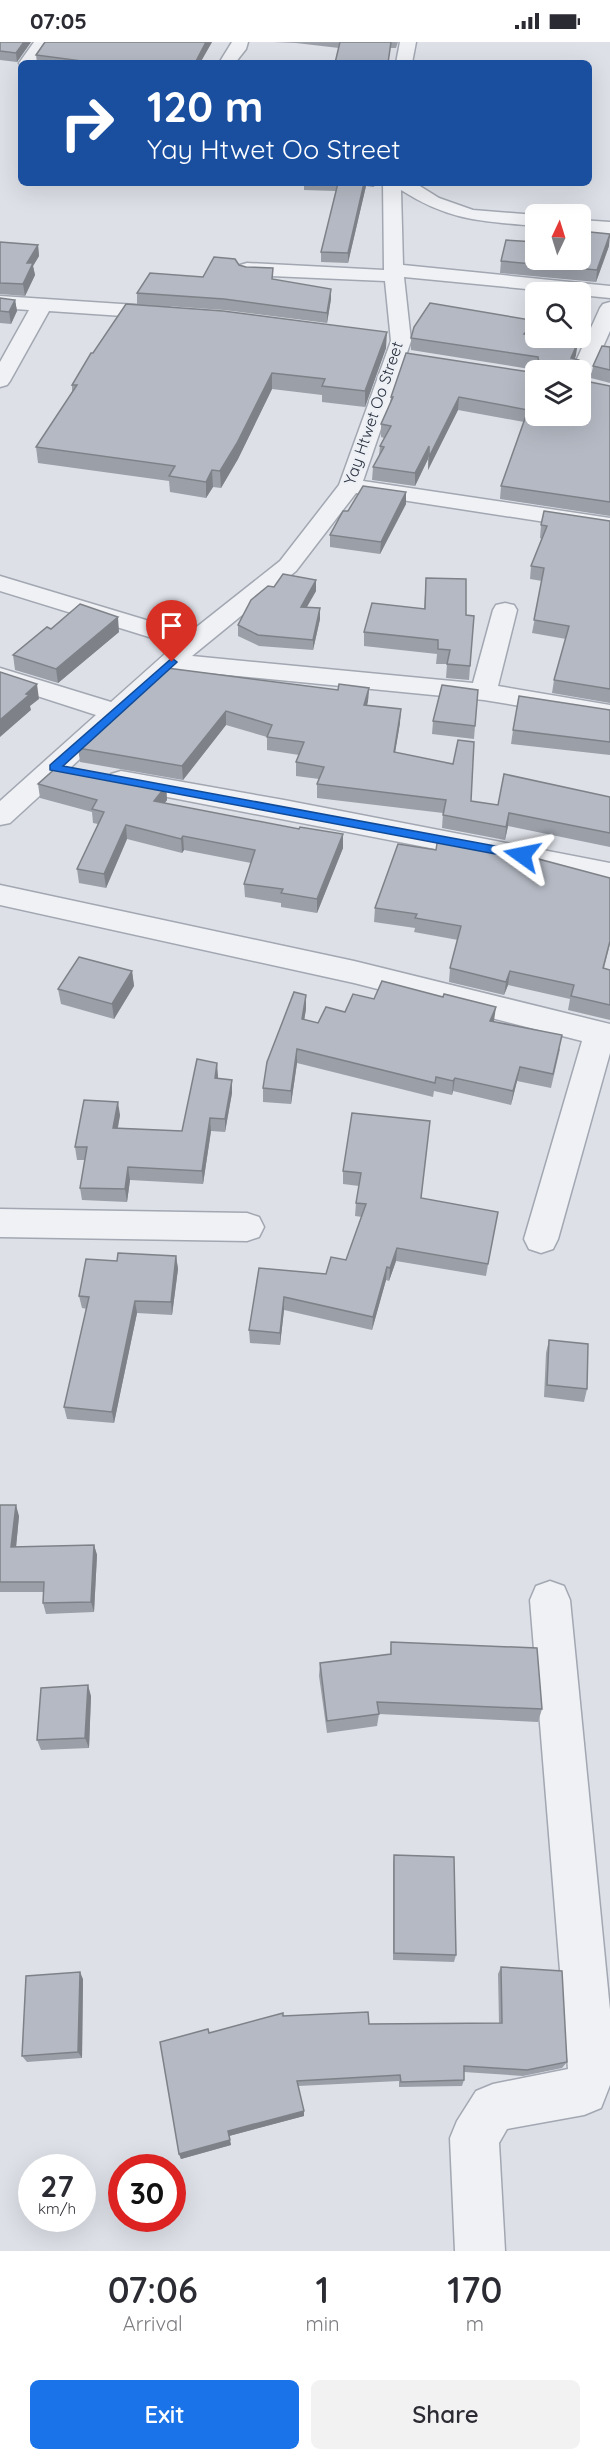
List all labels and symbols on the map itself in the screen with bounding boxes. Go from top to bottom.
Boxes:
north arrow [525,204,591,270]
street label: Yay Htwet Oo Street [339,339,407,487]
pin [146,600,197,662]
position arrow [490,823,554,887]
speed limit sign: 30 [108,2154,186,2232]

